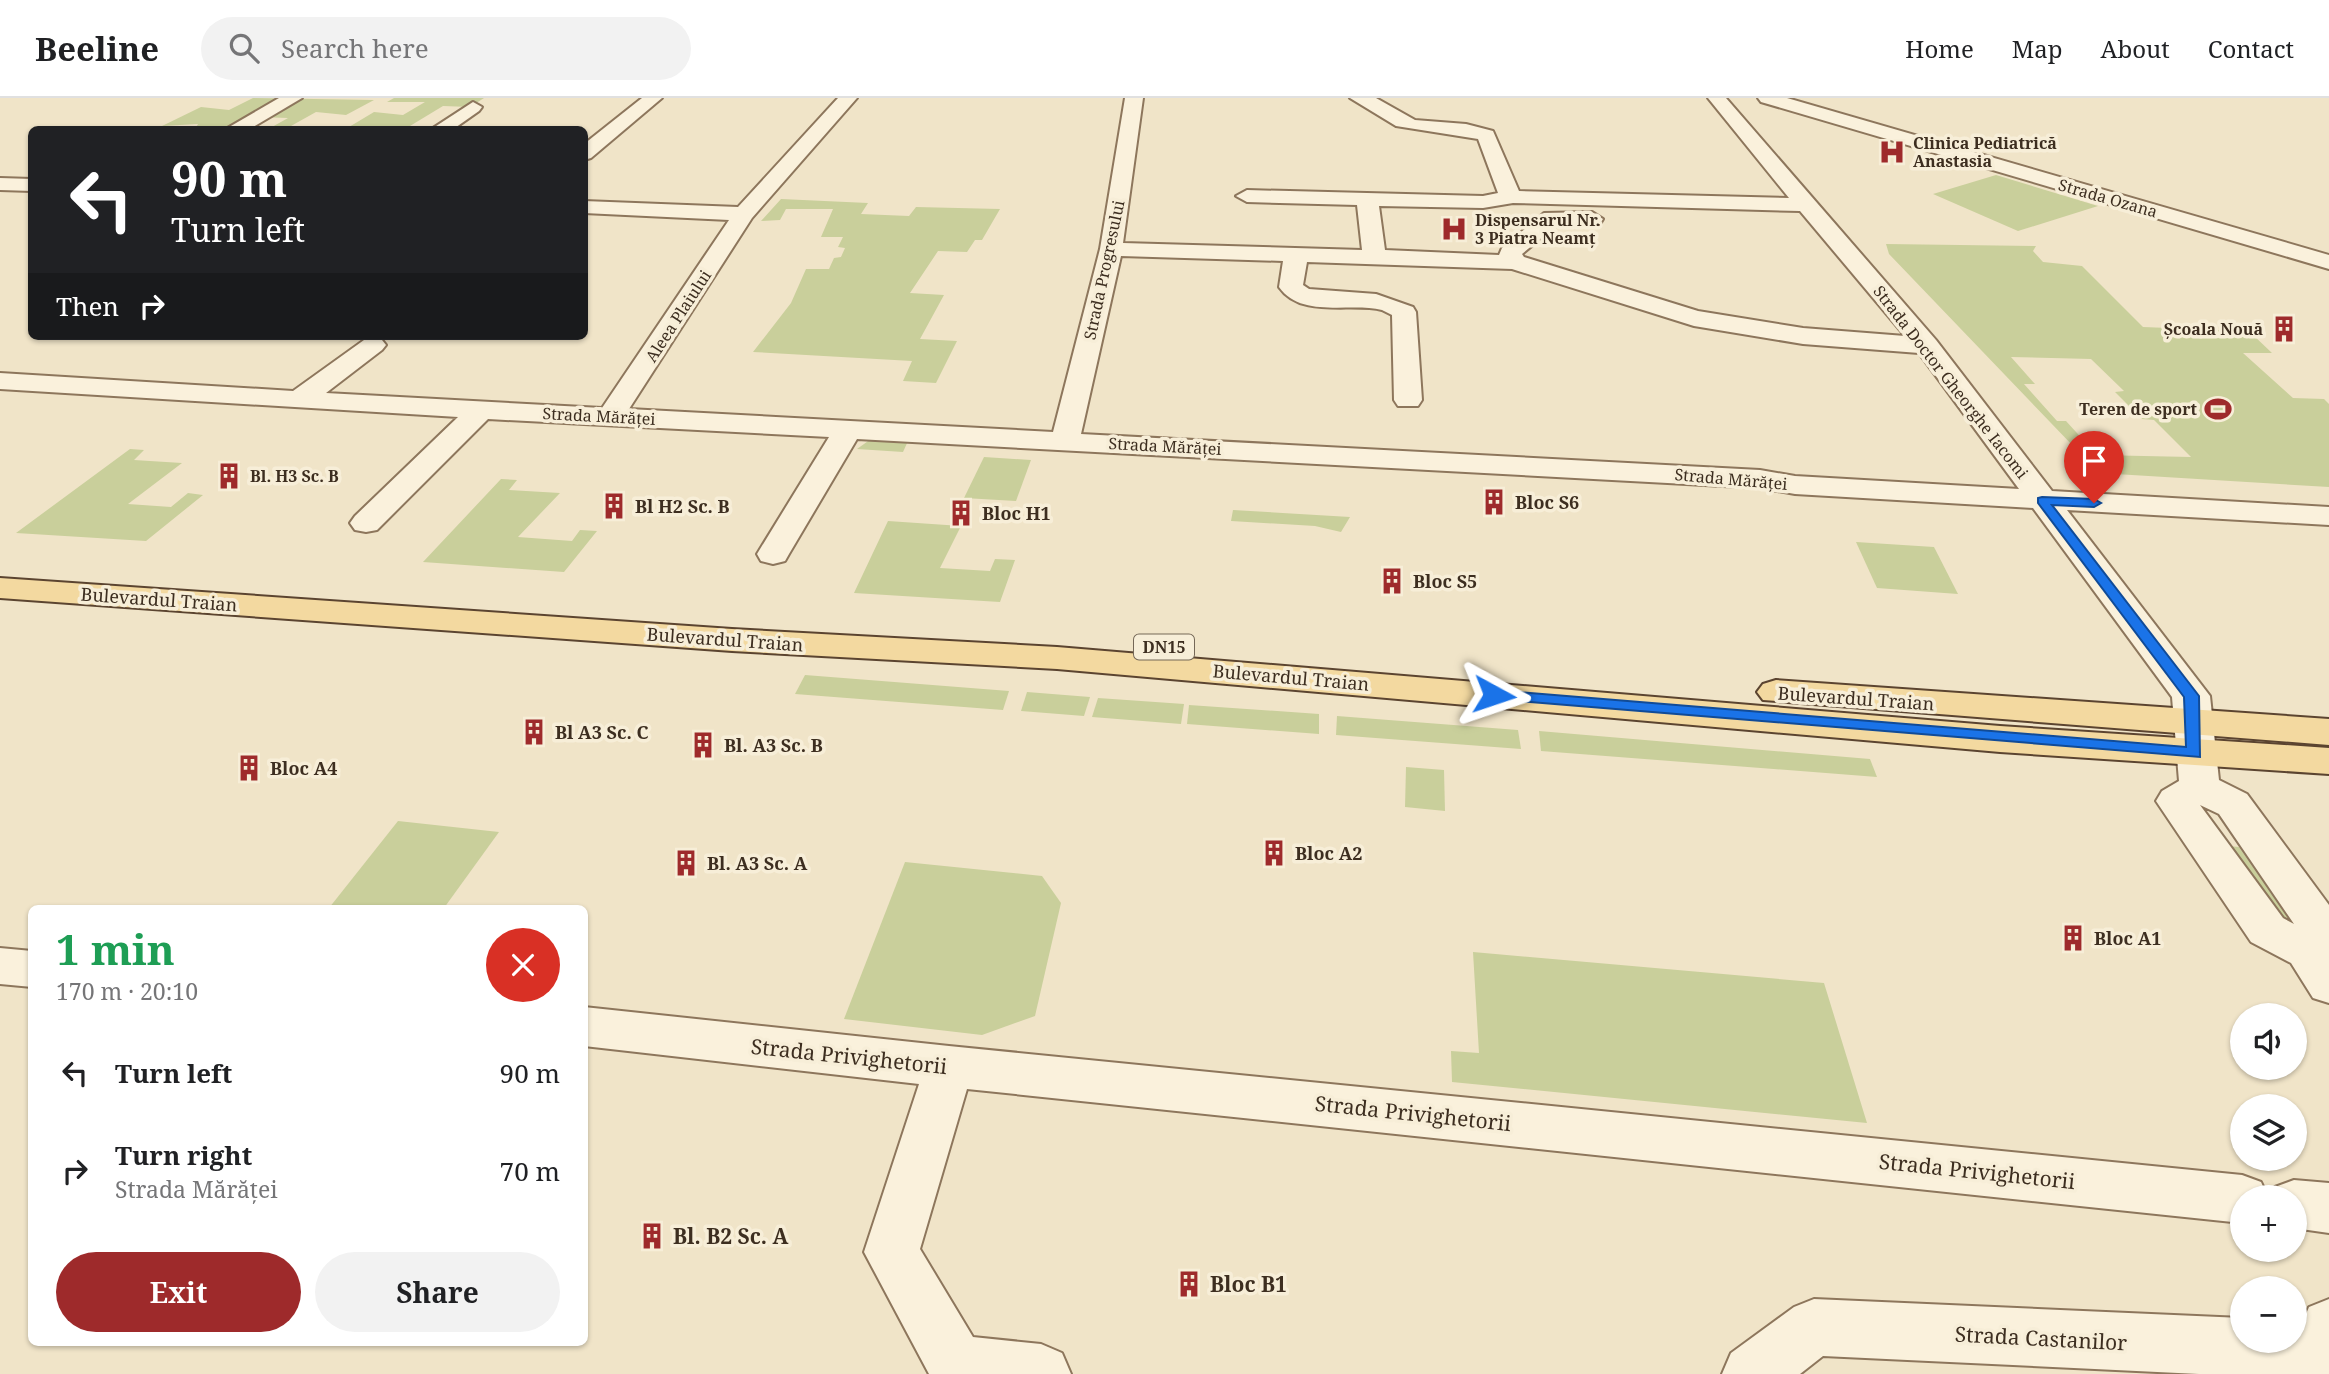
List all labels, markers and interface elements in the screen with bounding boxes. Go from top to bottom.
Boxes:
search box [201,17,691,80]
text: Beeline [35,26,159,71]
icon: search [225,29,263,67]
text: Search here [281,30,429,66]
text: Home [1905,32,1974,65]
text: Map [2012,32,2063,65]
text: About [2101,32,2170,65]
text: Contact [2208,32,2294,65]
place label: Clinica Pediatrică Anastasia [1913,132,2057,172]
hospital icon: Clinica Pediatrică Anastasia [1877,137,1907,167]
text: 90 m [171,145,287,211]
icon: left [56,154,147,245]
street label: Strada Ozana [2056,173,2160,223]
street label: Strada Progresului [1078,198,1130,342]
text: Turn left [171,208,305,251]
place label: Dispensarul Nr. 3 Piatra Neamț [1475,209,1600,249]
hospital icon: Dispensarul Nr. 3 Piatra Neamț [1439,214,1469,244]
street label: Aleea Plaiului [640,266,716,366]
street label: Strada Doctor Gheorghe Iacomi [1869,281,2033,483]
icon: right [133,287,171,325]
text: Then [56,288,119,324]
building icon: Școala Nouă [2269,314,2299,344]
place label: Școala Nouă [2164,318,2263,340]
sports icon: Teren de sport [2203,394,2233,424]
place label: Teren de sport [2079,398,2198,420]
street label: Strada Mărăței [542,402,656,430]
pin [2064,431,2124,503]
street label: Strada Mărăței [1108,432,1222,460]
icon: arrive [2075,442,2113,480]
building icon: Bl. H3 Sc. B [214,461,244,491]
street label: Strada Mărăței [1674,463,1788,495]
place label: Bl. H3 Sc. B [250,465,339,487]
building icon: Bloc S6 [1479,487,1509,517]
place label: Bloc S6 [1515,490,1579,514]
building icon: Bl H2 Sc. B [599,491,629,521]
place label: Bl H2 Sc. B [635,494,730,518]
building icon: Bloc H1 [946,498,976,528]
place label: Bloc H1 [982,501,1051,525]
building icon: Bloc S5 [1377,566,1407,596]
place label: Bloc S5 [1413,569,1477,593]
street label: Bulevardul Traian [80,582,239,616]
street label: Bulevardul Traian [646,622,805,656]
road number: DN15 [1134,634,1194,660]
street label: Bulevardul Traian [1212,658,1371,696]
position arrow [1457,658,1531,732]
street label: Bulevardul Traian [1777,681,1936,715]
building icon: Bl A3 Sc. C [519,717,549,747]
place label: Bl A3 Sc. C [555,720,648,744]
building icon: Bl. A3 Sc. B [688,730,718,760]
place label: Bl. A3 Sc. B [724,733,823,757]
building icon: Bloc A4 [234,753,264,783]
place label: Bloc A4 [270,756,337,780]
building icon: Bloc A2 [1259,838,1289,868]
place label: Bloc A2 [1295,841,1362,865]
building icon: Bl. A3 Sc. A [671,848,701,878]
place label: Bl. A3 Sc. A [707,851,808,875]
text: 1 min [56,920,175,977]
building icon: Bloc A1 [2058,923,2088,953]
place label: Bloc A1 [2094,926,2161,950]
button: close [486,928,560,1002]
text: 170 m · 20:10 [56,975,198,1007]
map controls [2230,1003,2307,1353]
button: sound [2230,1003,2307,1080]
street label: Strada Privighetorii [749,1032,949,1080]
icon: left [56,1054,94,1092]
text: Turn left [115,1055,232,1091]
text: 90 m [500,1055,560,1091]
street label: Strada Privighetorii [1313,1089,1513,1137]
button: layers [2230,1094,2307,1171]
text: Turn right [115,1137,252,1173]
street label: Strada Privighetorii [1877,1147,2077,1195]
icon: right [56,1152,94,1190]
text: 70 m [500,1153,560,1189]
text: Strada Mărăței [115,1173,278,1205]
button: + [2230,1185,2307,1262]
building icon: Bl. B2 Sc. A [637,1221,667,1251]
place label: Bl. B2 Sc. A [673,1222,788,1250]
button: Exit [56,1252,301,1332]
button: Share [315,1252,560,1332]
building icon: Bloc B1 [1174,1269,1204,1299]
place label: Bloc B1 [1210,1270,1287,1298]
button: − [2230,1276,2307,1353]
street label: Strada Castanilor [1954,1320,2128,1356]

